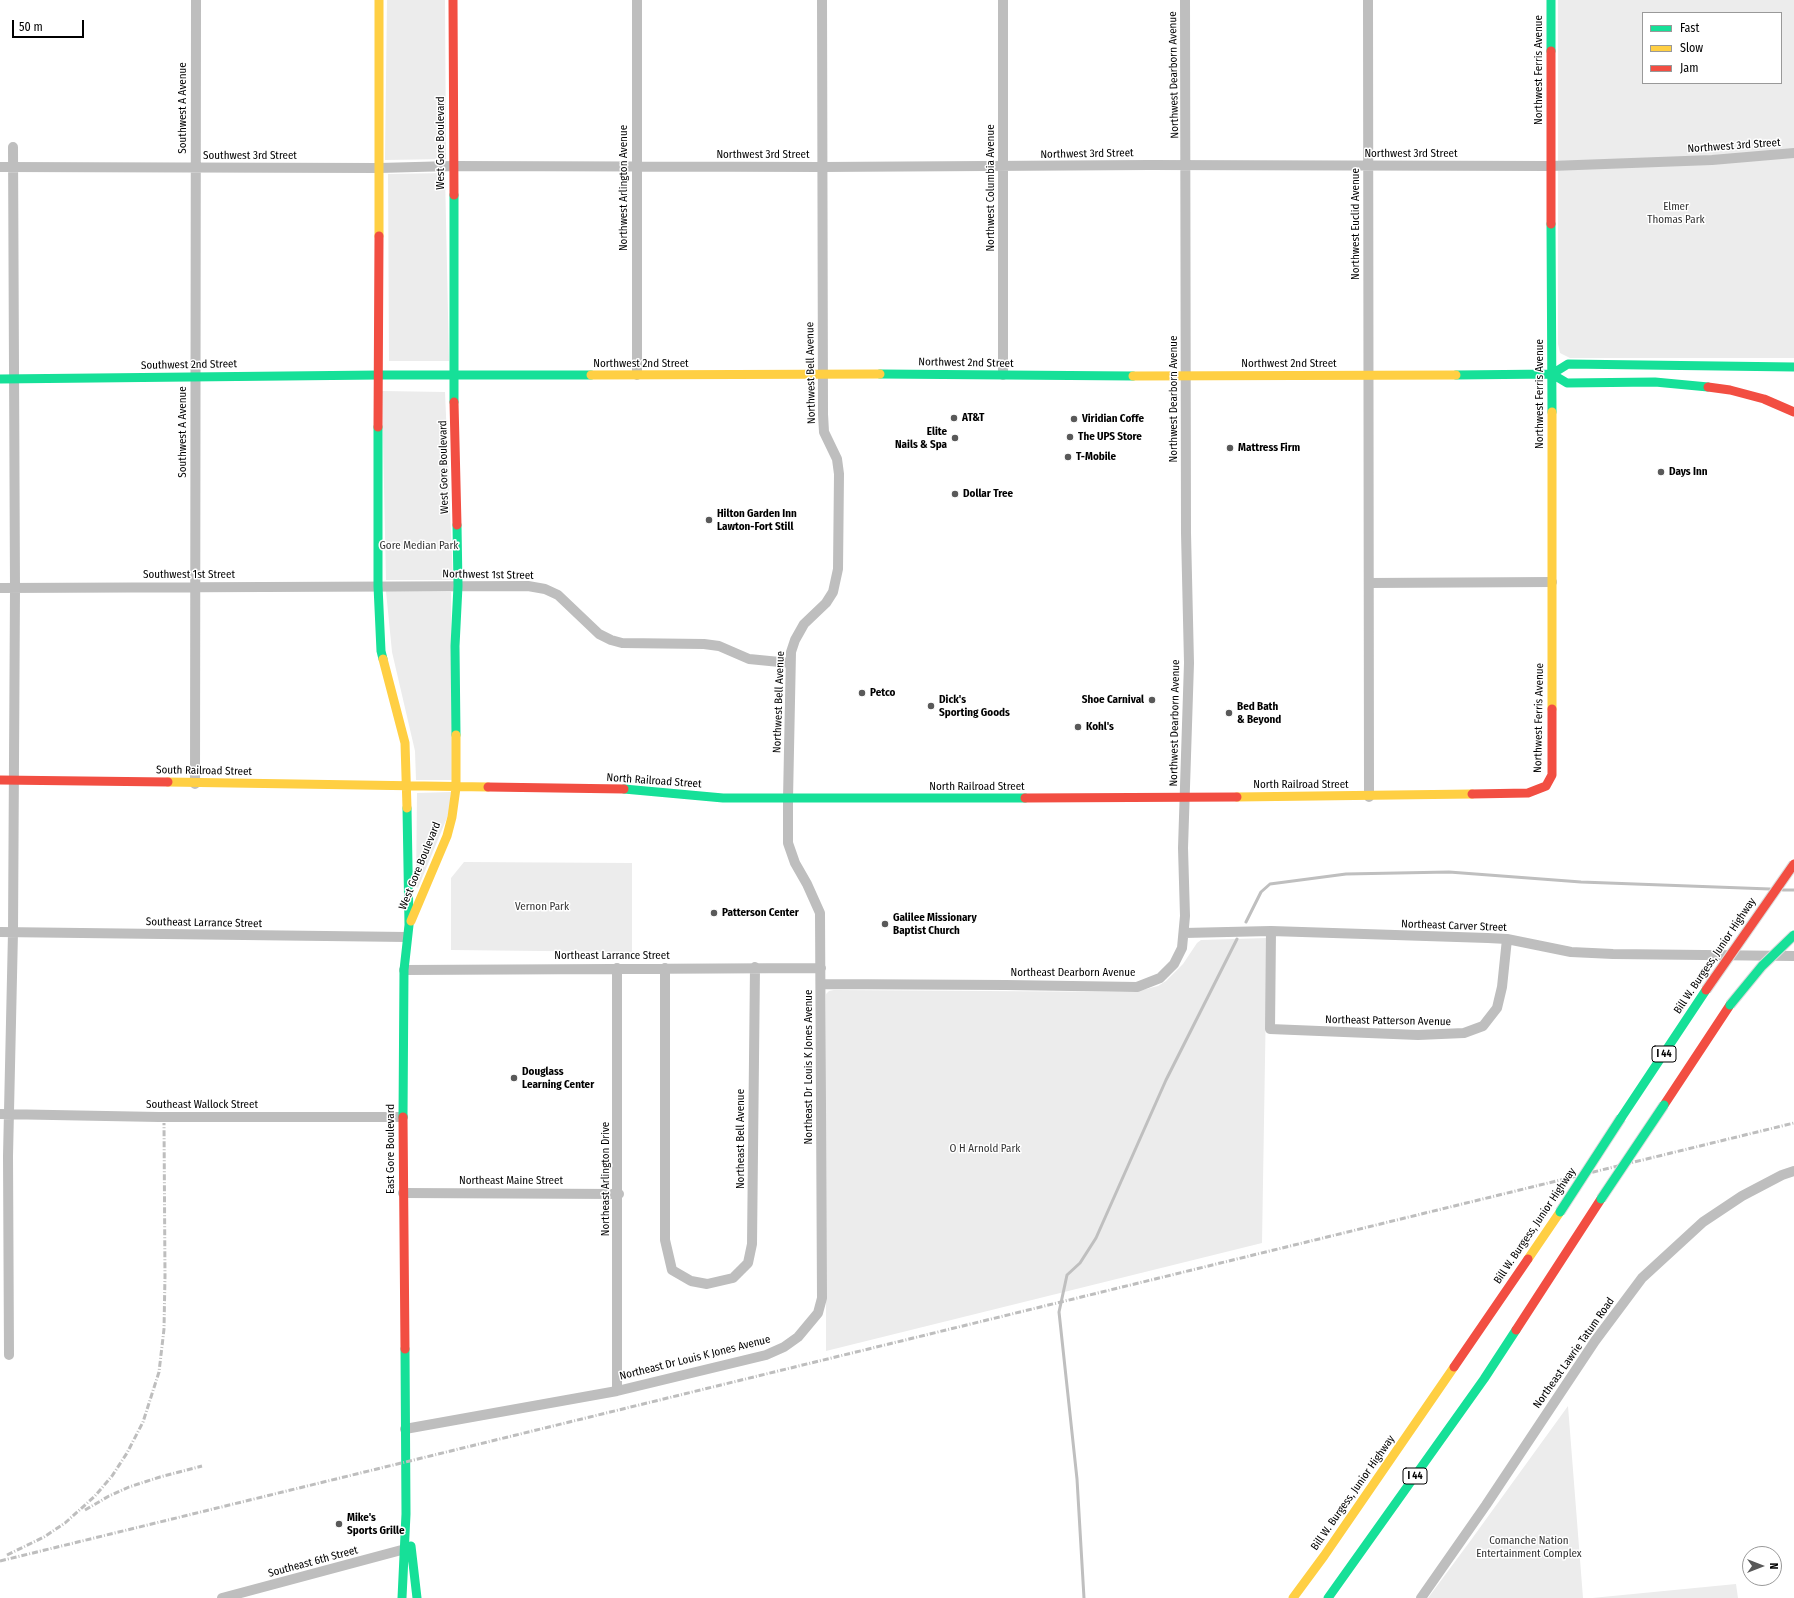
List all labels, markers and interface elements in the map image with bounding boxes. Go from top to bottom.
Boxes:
street label: Northwest Dearborn Avenue [1166,11,1182,139]
scale bar [14,12,86,38]
legend [1642,12,1782,84]
street label: Northwest Ferris Avenue [1532,15,1546,125]
text: 50 m [19,20,43,34]
text: Fast [1680,21,1699,35]
text: Slow [1680,41,1703,55]
text: Jam [1680,61,1698,75]
street label: Southwest A Avenue [176,62,190,154]
street label: West Gore Boulevard [434,96,448,190]
street label: Northwest Columbia Avenue [984,124,998,252]
street label: Northwest Arlington Avenue [617,125,631,251]
street label: Northwest 3rd Street [1687,136,1781,156]
street label: Northwest 3rd Street [1040,147,1134,161]
street label: Northwest 3rd Street [1364,147,1458,161]
street label: Northwest 3rd Street [716,148,810,162]
street label: Southwest 3rd Street [203,149,297,163]
street label: Northwest Euclid Avenue [1349,168,1363,280]
park label: Elmer Thomas Park [1647,200,1705,226]
street label: Northwest Bell Avenue [804,322,818,424]
street label: Northwest Dearborn Avenue [1167,335,1181,463]
street label: Northwest Ferris Avenue [1533,339,1547,449]
street label: Northwest 2nd Street [918,356,1014,370]
street label: Northwest 2nd Street [593,357,689,371]
street label: Northwest 2nd Street [1241,357,1337,371]
street label: Southwest 2nd Street [141,358,237,372]
street label: Southwest A Avenue [176,386,190,478]
place label: AT&T [962,411,985,425]
place label: Viridian Coffe [1082,412,1144,426]
marker: AT&T [949,413,959,423]
marker: Viridian Coffe [1069,414,1079,424]
street label: West Gore Boulevard [437,420,451,514]
place label: Elite Nails & Spa [895,425,947,451]
place label: The UPS Store [1078,430,1142,444]
marker: The UPS Store [1065,432,1075,442]
marker: Elite Nails & Spa [950,433,960,443]
place label: Mattress Firm [1238,441,1300,455]
marker: Mattress Firm [1225,443,1235,453]
place label: T-Mobile [1076,450,1116,464]
marker: T-Mobile [1063,452,1073,462]
place label: Days Inn [1669,465,1707,479]
marker: Days Inn [1656,467,1666,477]
place label: Dollar Tree [963,487,1013,501]
marker: Dollar Tree [950,489,960,499]
place label: Hilton Garden Inn Lawton-Fort Still [717,507,797,533]
marker: Hilton Garden Inn Lawton-Fort Still [704,515,714,525]
park label: Gore Median Park [380,539,458,553]
street label: Southwest 1st Street [143,568,235,582]
street label: Northwest 1st Street [442,568,534,582]
street label: Northwest Bell Avenue [771,651,787,753]
street label: Northwest Dearborn Avenue [1167,659,1183,787]
street label: Northwest Ferris Avenue [1531,663,1547,773]
place label: Petco [870,686,895,700]
marker: Petco [857,688,867,698]
place label: Dick's Sporting Goods [939,693,1010,719]
place label: Shoe Carnival [1082,693,1144,707]
marker: Shoe Carnival [1147,695,1157,705]
place label: Bed Bath & Beyond [1237,700,1281,726]
marker: Dick's Sporting Goods [926,701,936,711]
marker: Bed Bath & Beyond [1224,708,1234,718]
place label: Kohl's [1086,720,1114,734]
marker: Kohl's [1073,722,1083,732]
street label: South Railroad Street [156,764,252,778]
street label: North Railroad Street [606,771,702,791]
street label: North Railroad Street [1253,778,1349,792]
street label: North Railroad Street [929,780,1025,794]
street label: West Gore Boulevard [396,820,444,912]
street label: Bill W. Burgess, Junior Highway [1671,895,1759,1017]
park label: Vernon Park [515,900,569,914]
place label: Patterson Center [722,906,799,920]
marker: Patterson Center [709,908,719,918]
place label: Galilee Missionary Baptist Church [893,911,977,937]
street label: Southeast Larrance Street [146,915,262,931]
street label: Northeast Carver Street [1401,918,1507,934]
marker: Galilee Missionary Baptist Church [880,919,890,929]
street label: Northeast Larrance Street [554,949,670,963]
street label: Northeast Dearborn Avenue [1010,966,1136,980]
street label: Northeast Dr Louis K Jones Avenue [802,989,816,1145]
street label: Northeast Patterson Avenue [1325,1013,1451,1029]
road number: I 44 [1652,1046,1676,1062]
place label: Douglass Learning Center [522,1065,594,1091]
marker: Douglass Learning Center [509,1073,519,1083]
street label: Northeast Bell Avenue [734,1089,748,1189]
street label: Southeast Wallock Street [146,1098,258,1112]
street label: East Gore Boulevard [384,1104,398,1194]
street label: Northeast Arlington Drive [599,1122,613,1236]
park label: O H Arnold Park [950,1142,1020,1156]
street label: Bill W. Burgess, Junior Highway [1491,1165,1579,1287]
street label: Northeast Maine Street [459,1174,563,1188]
street label: Northeast Lawrie Tatum Road [1531,1295,1617,1411]
street label: Northeast Dr Louis K Jones Avenue [618,1333,772,1383]
street label: Bill W. Burgess, Junior Highway [1308,1433,1398,1553]
road number: I 44 [1403,1468,1427,1484]
place label: Mike's Sports Grille [347,1511,404,1537]
marker: Mike's Sports Grille [334,1519,344,1529]
park label: Comanche Nation Entertainment Complex [1476,1534,1582,1560]
street label: Southeast 6th Street [267,1544,359,1580]
north arrow [1742,1546,1782,1586]
text: N [1767,1563,1780,1569]

